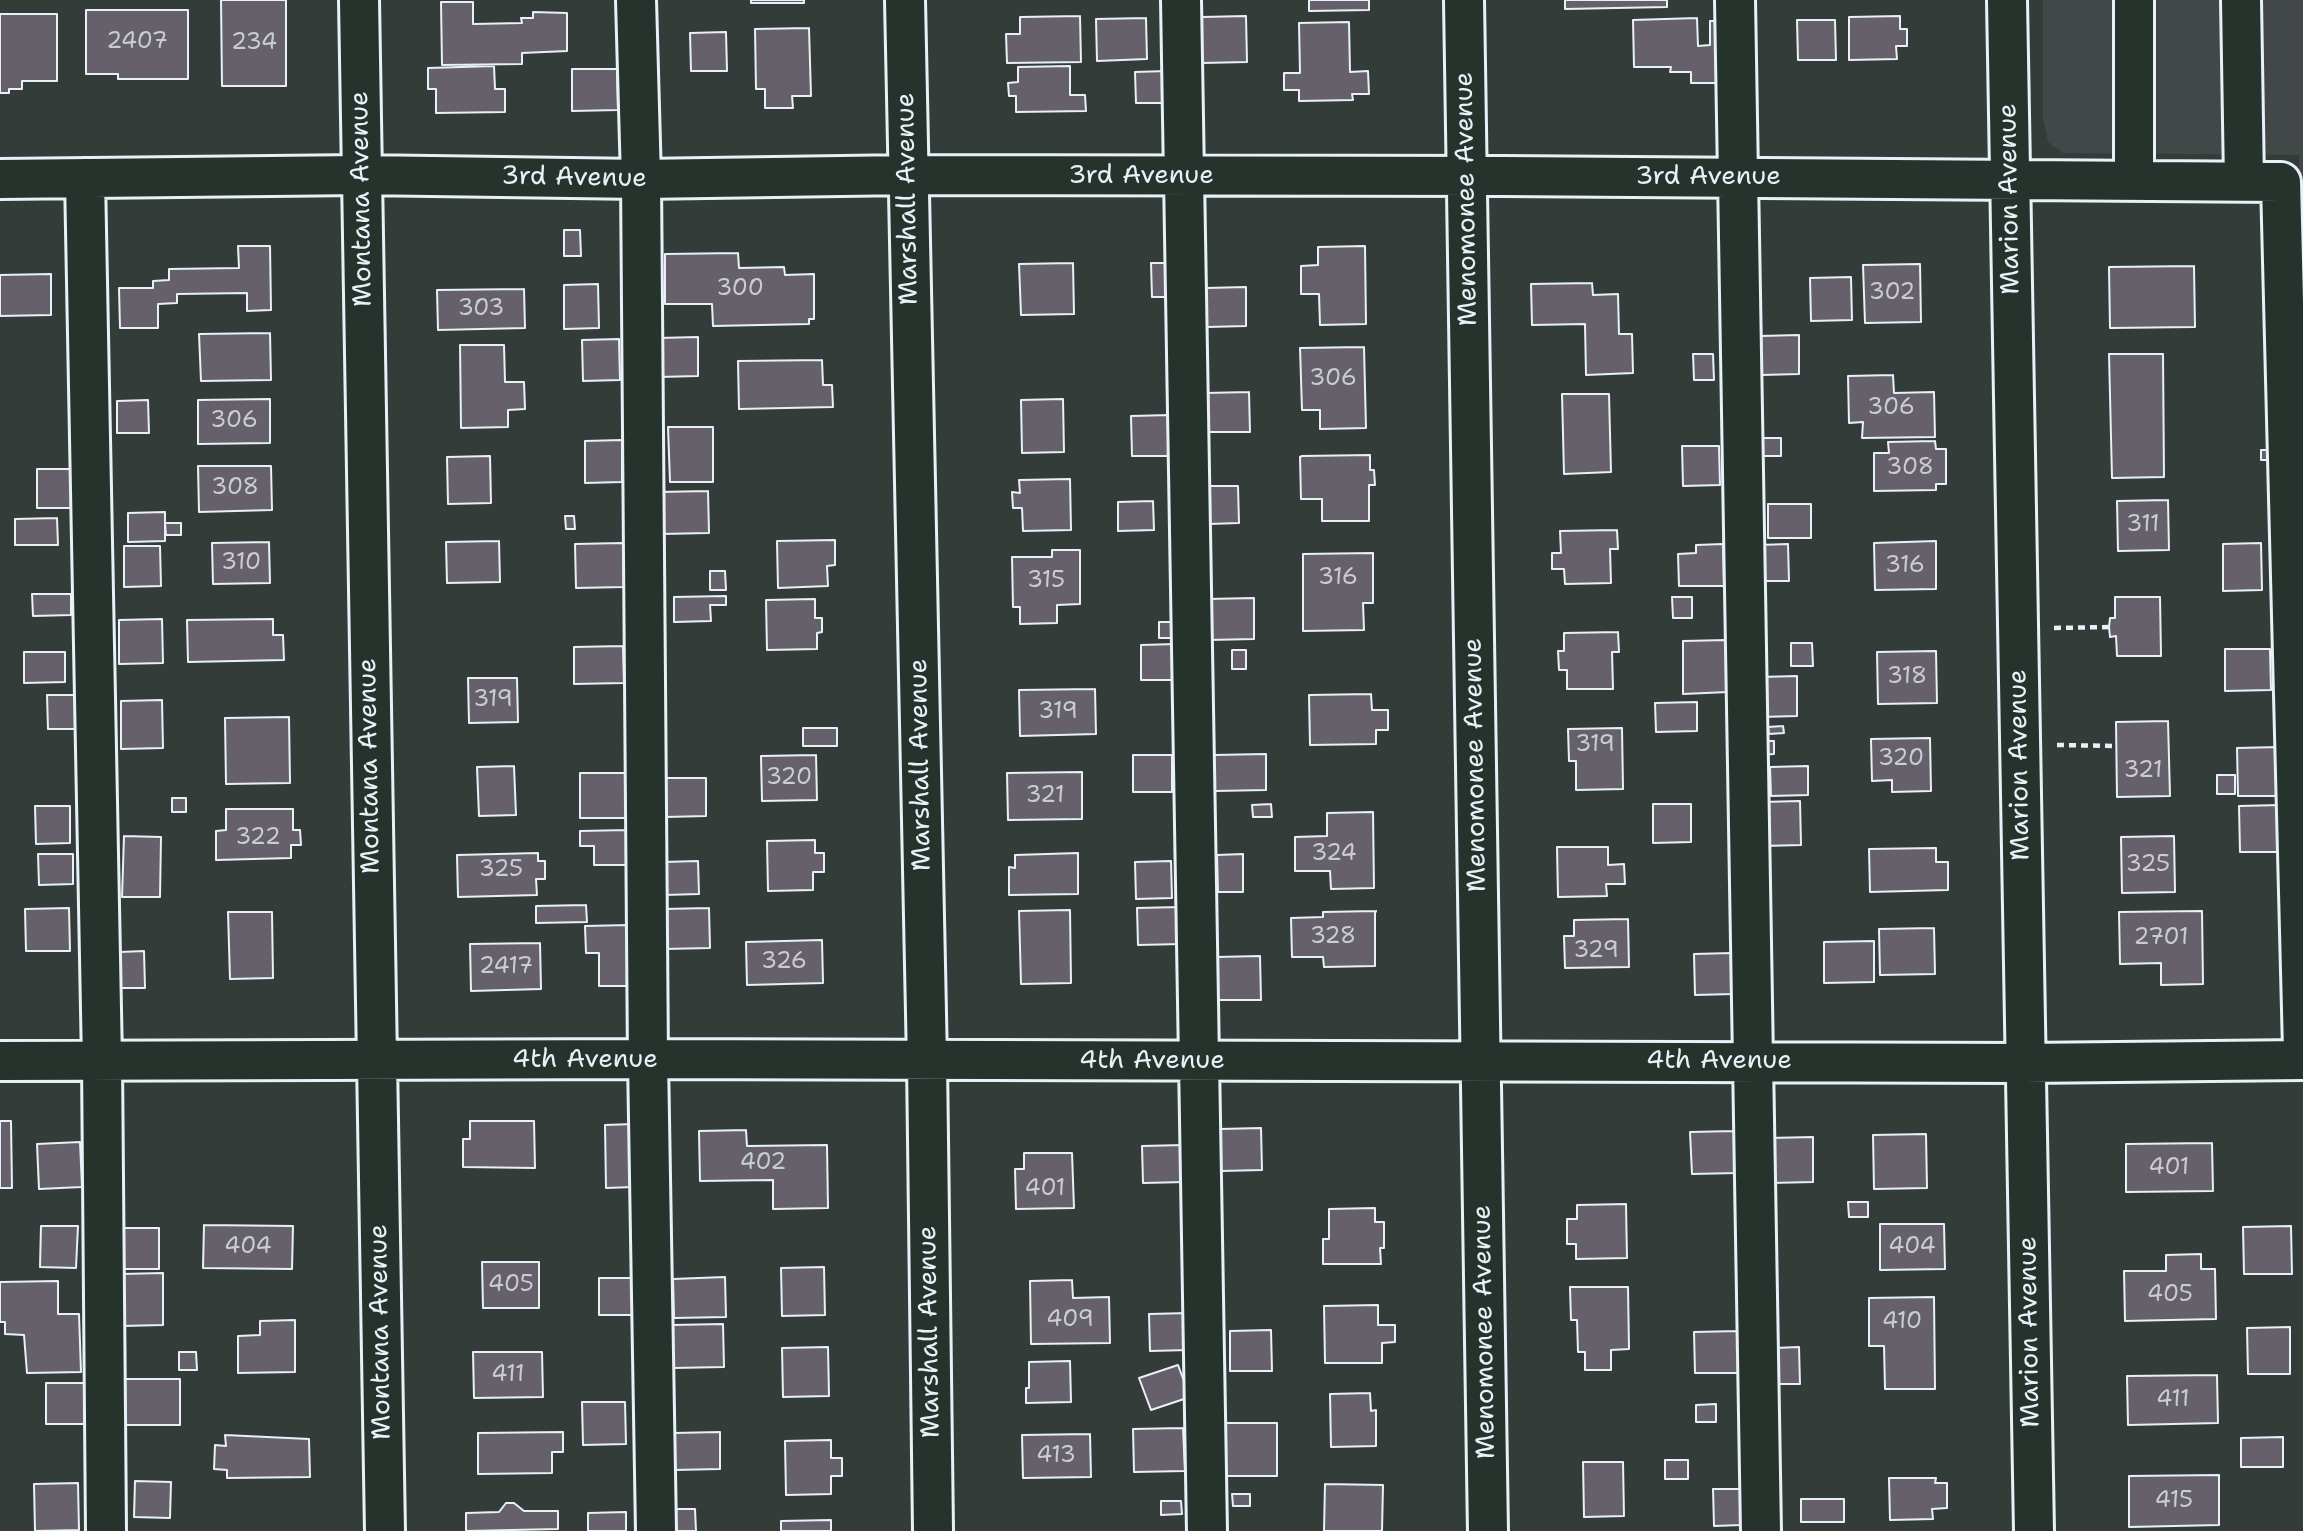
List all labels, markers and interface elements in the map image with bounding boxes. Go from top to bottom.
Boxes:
house number: 2407 [106,28,168,56]
house number: 234 [231,29,277,57]
street label: Menomonee Avenue [1449,72,1485,326]
street label: Montana Avenue [345,91,379,307]
street label: Marshall Avenue [891,92,925,306]
street label: Marion Avenue [1993,103,2027,295]
street label: 3rd Avenue [1068,160,1214,192]
street label: 3rd Avenue [501,161,647,195]
street label: 3rd Avenue [1635,161,1781,193]
house number: 300 [716,275,764,303]
house number: 302 [1869,279,1915,307]
house number: 303 [458,295,504,323]
house number: 306 [1309,365,1357,393]
house number: 306 [1867,394,1915,422]
house number: 306 [210,407,258,435]
house number: 308 [1886,454,1934,482]
house number: 308 [211,474,259,502]
house number: 311 [2126,511,2160,539]
house number: 310 [221,549,261,577]
house number: 316 [1885,552,1925,580]
house number: 316 [1318,564,1358,592]
house number: 315 [1027,567,1065,595]
street label: Menomonee Avenue [1458,638,1494,892]
street label: Montana Avenue [353,658,387,874]
street label: Marshall Avenue [904,658,938,872]
house number: 318 [1887,663,1927,691]
street label: Marion Avenue [2003,669,2037,861]
house number: 319 [473,686,513,714]
house number: 319 [1038,698,1078,726]
house number: 319 [1575,731,1615,759]
house number: 320 [1878,745,1924,773]
house number: 321 [2123,757,2163,785]
house number: 320 [766,764,812,792]
house number: 321 [1025,782,1065,810]
house number: 322 [235,824,281,852]
house number: 324 [1311,840,1357,868]
house number: 325 [2126,851,2170,879]
house number: 325 [479,856,523,884]
house number: 328 [1310,923,1356,951]
house number: 2701 [2133,924,2189,952]
house number: 329 [1573,937,1619,965]
house number: 326 [761,948,807,976]
house number: 2417 [479,953,533,981]
street label: 4th Avenue [512,1044,658,1076]
street label: 4th Avenue [1079,1045,1225,1077]
street label: 4th Avenue [1646,1045,1792,1077]
house number: 402 [740,1149,786,1177]
house number: 401 [2149,1154,2189,1182]
house number: 401 [1025,1175,1065,1203]
street label: Menomonee Avenue [1467,1205,1503,1459]
street label: Montana Avenue [364,1224,398,1440]
street label: Marshall Avenue [913,1225,947,1439]
house number: 404 [224,1233,272,1261]
house number: 404 [1888,1233,1936,1261]
street label: Marion Avenue [2013,1236,2047,1428]
house number: 405 [488,1271,534,1299]
house number: 405 [2147,1281,2193,1309]
house number: 409 [1046,1306,1094,1334]
house number: 410 [1882,1308,1922,1336]
house number: 411 [491,1361,525,1389]
house number: 411 [2156,1386,2190,1414]
house number: 413 [1036,1442,1076,1470]
house number: 415 [2155,1487,2193,1515]

